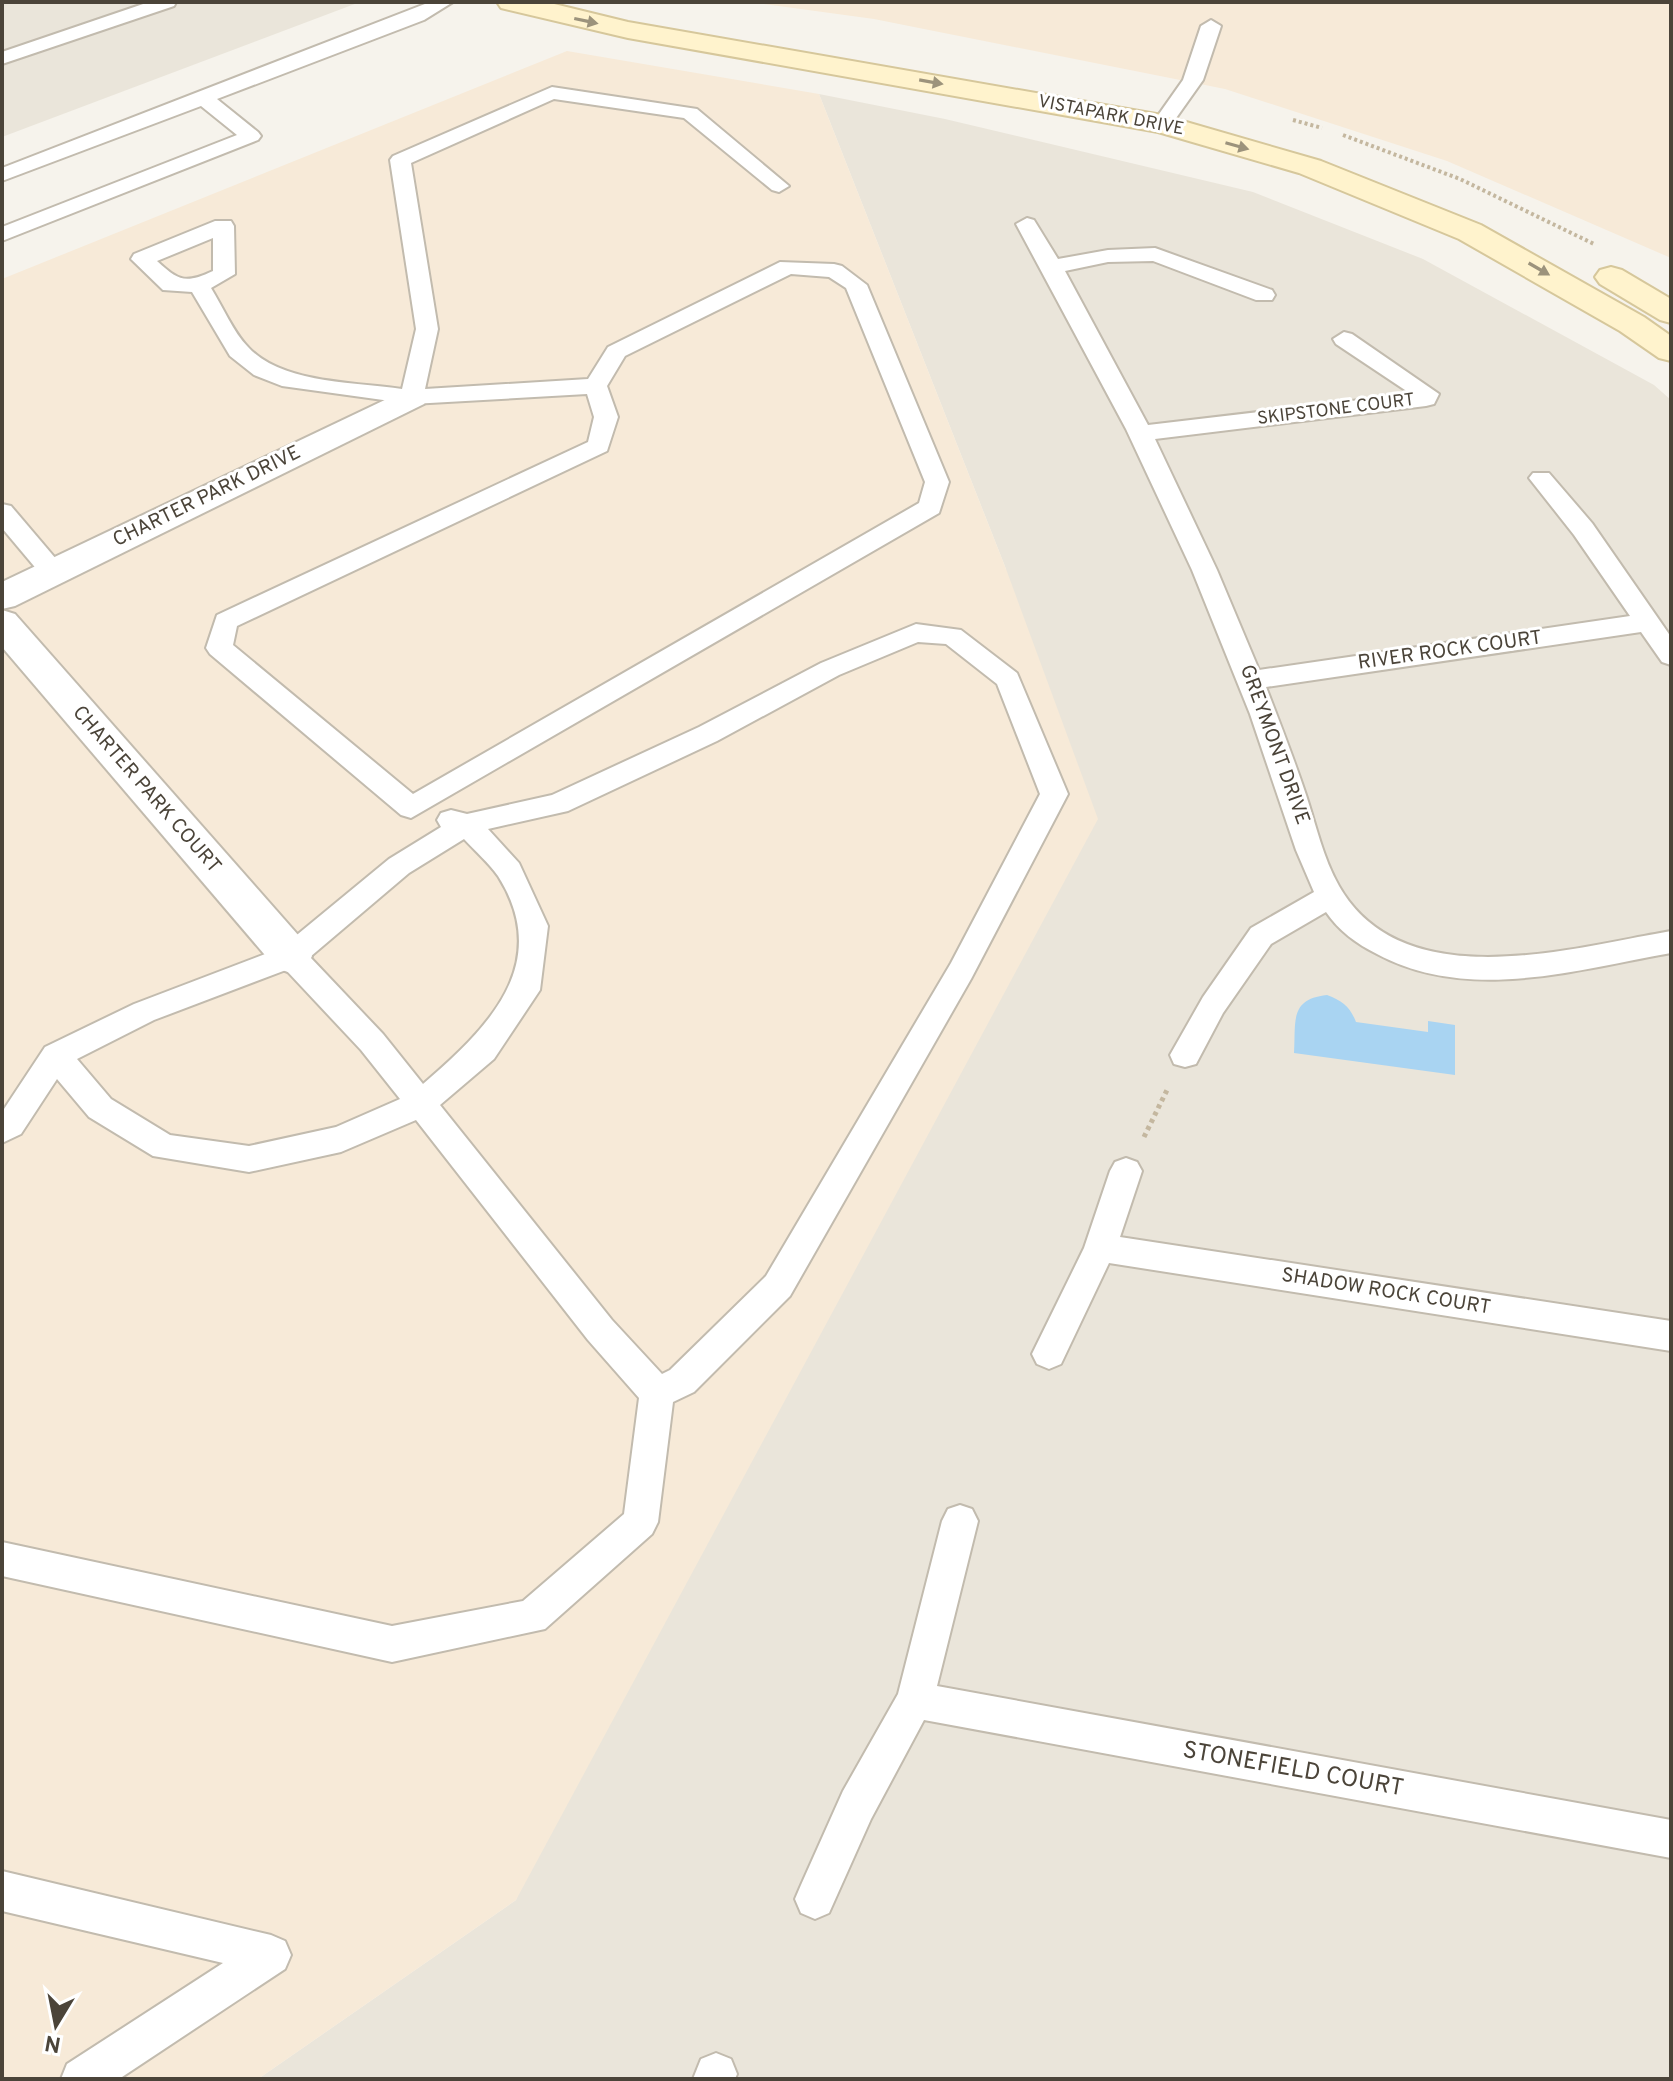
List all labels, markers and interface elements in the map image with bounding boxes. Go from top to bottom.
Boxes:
one-way arrow [574,16,599,28]
one-way arrow [919,77,944,89]
street label: VISTAPARK DRIVE [1036,91,1186,141]
one-way arrow [1225,140,1249,153]
one-way arrow [1528,262,1550,276]
street label: SKIPSTONE COURT [1256,389,1416,431]
street label: CHARTER PARK DRIVE [109,440,305,554]
street label: RIVER ROCK COURT [1356,625,1544,677]
street label: GREYMONT DRIVE [1233,661,1315,829]
street label: CHARTER PARK COURT [66,701,226,879]
street label: SHADOW ROCK COURT [1279,1263,1493,1321]
street label: STONEFIELD COURT [1180,1736,1406,1804]
north arrow [16,1985,96,2065]
text: N [43,2028,63,2057]

